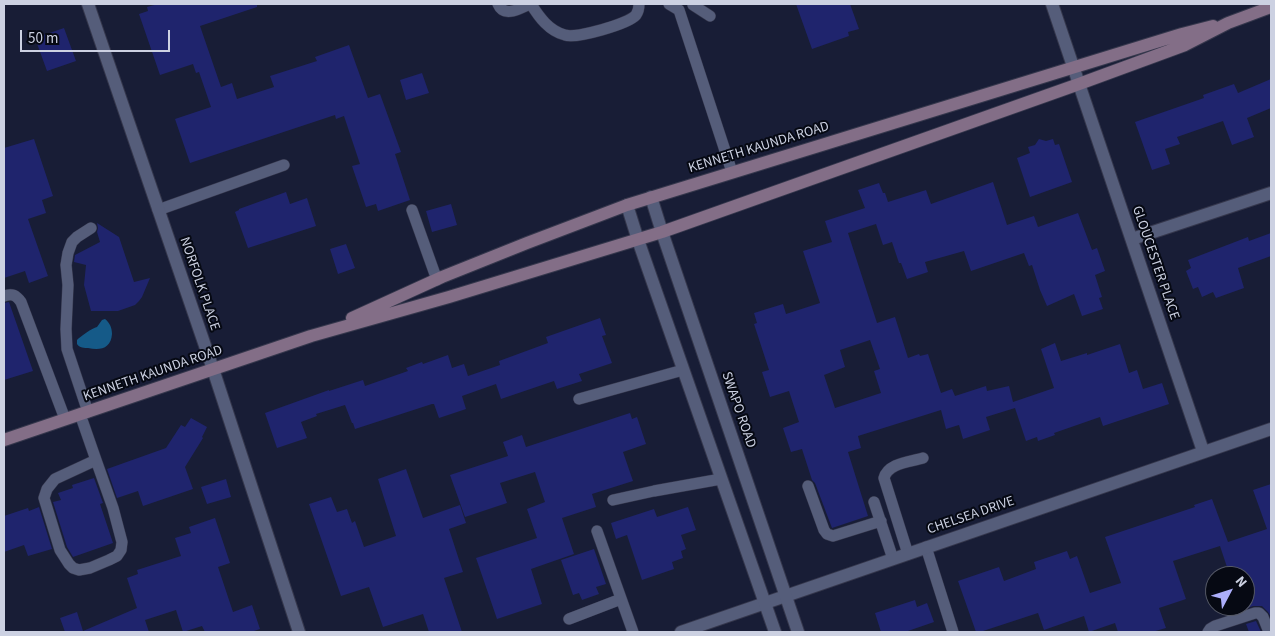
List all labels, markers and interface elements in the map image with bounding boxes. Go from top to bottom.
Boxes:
scale bar [22,20,172,52]
text: 50 m [28,28,58,49]
street label: KENNETH KAUNDA ROAD [687,119,831,177]
street label: GLOUCESTER PLACE [1128,204,1182,322]
street label: NORFOLK PLACE [175,235,223,333]
street label: KENNETH KAUNDA ROAD [81,342,225,406]
street label: SWAPO ROAD [717,370,759,450]
street label: CHELSEA DRIVE [925,493,1017,539]
north arrow [1205,566,1255,616]
text: N [1230,572,1251,592]

